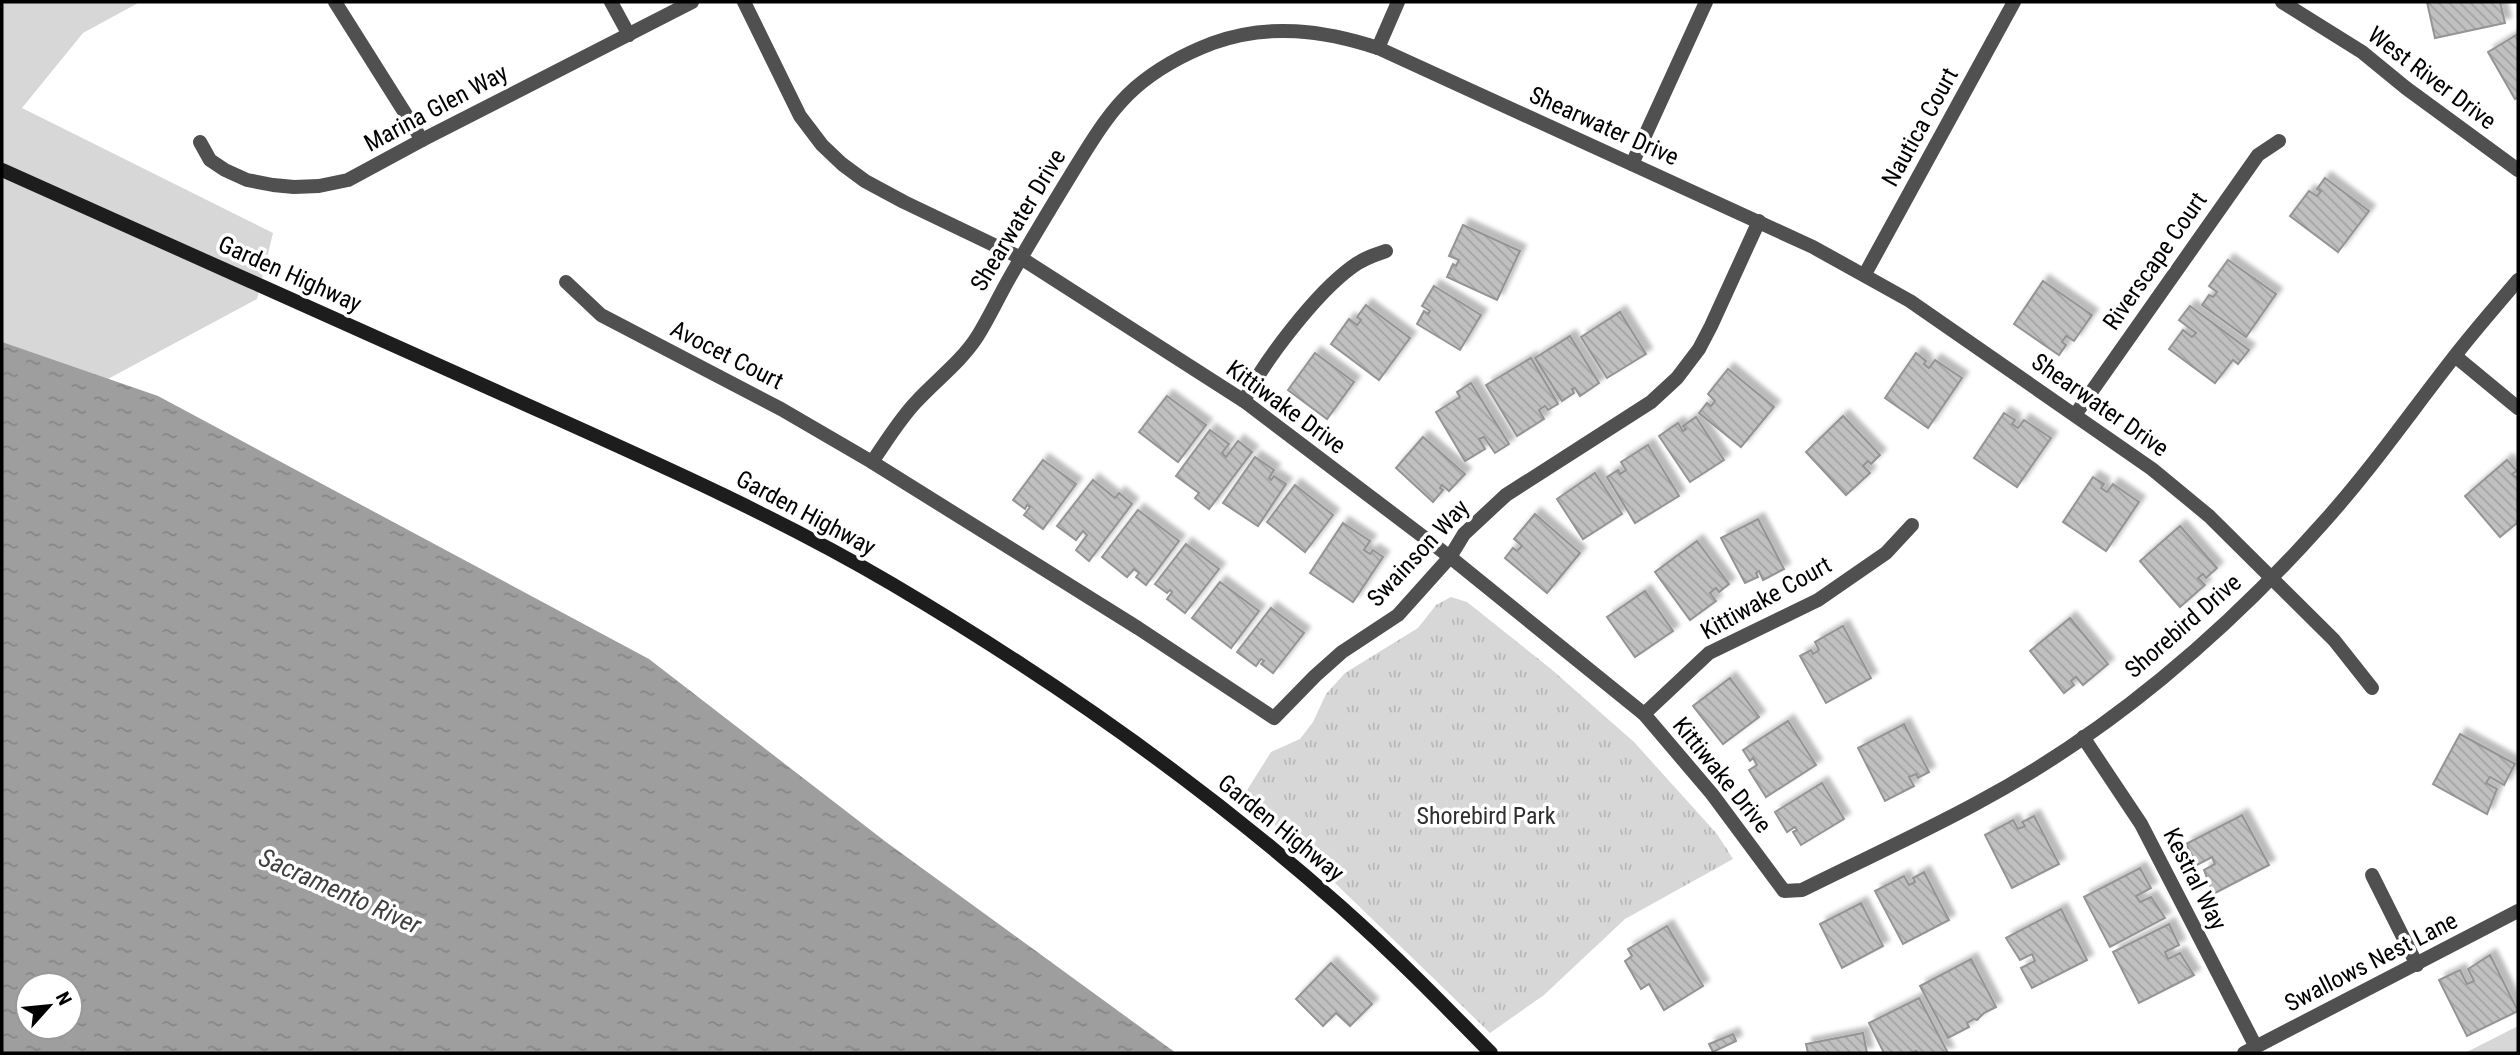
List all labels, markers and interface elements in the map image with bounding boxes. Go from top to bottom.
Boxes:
street label: West River Drive [2362,21,2502,135]
street label: Marina Glen Way [360,58,512,158]
street label: Nautica Court [1876,63,1964,191]
street label: Shearwater Drive [1525,81,1683,171]
street label: Shearwater Drive [965,144,1071,296]
street label: Riverscape Court [2097,187,2213,335]
street label: Garden Highway [214,230,366,318]
street label: Avocet Court [666,315,788,395]
street label: Shearwater Drive [2026,348,2174,462]
street label: Kittiwake Drive [1221,354,1351,460]
street label: Garden Highway [732,465,880,561]
street label: Swainson Way [1361,494,1475,612]
street label: Kittiwake Court [1696,551,1836,645]
street label: Shorebird Drive [2119,568,2247,684]
street label: Kittiwake Drive [1667,712,1777,838]
street label: Garden Highway [1212,769,1350,887]
park label: Shorebird Park [1416,802,1556,830]
street label: Kestral Way [2157,823,2233,935]
water label: Sacramento River [254,842,427,941]
street label: Swallows Nest Lane [2280,906,2462,1018]
north arrow [14,971,84,1041]
text: N [51,988,77,1009]

